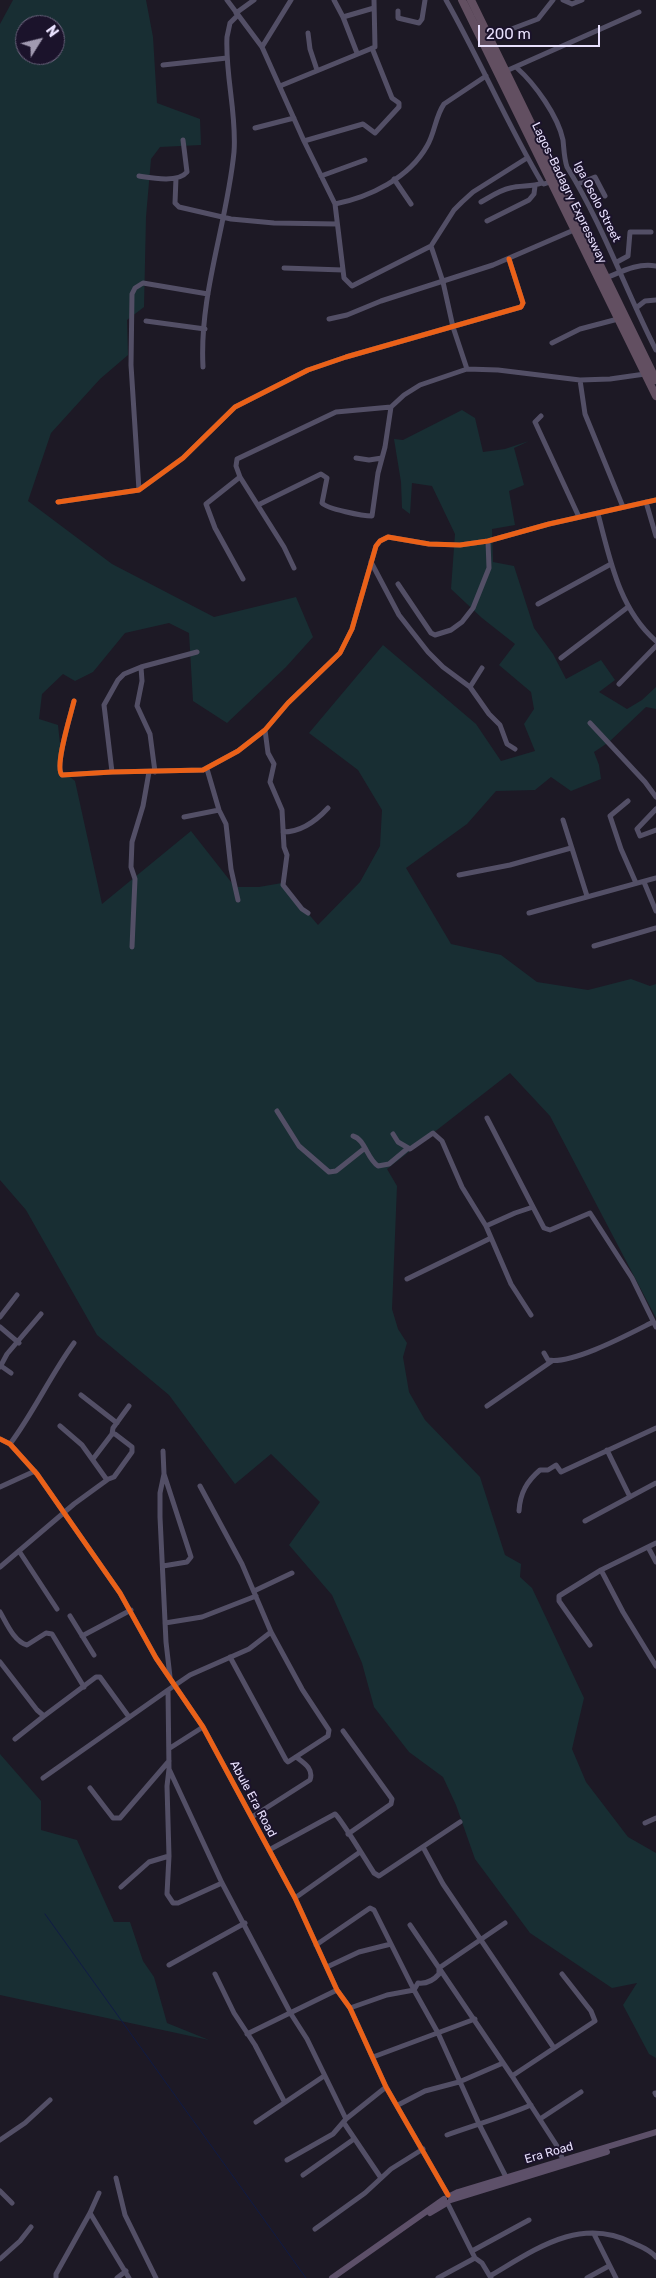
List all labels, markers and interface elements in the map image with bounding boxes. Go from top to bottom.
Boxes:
north arrow [15,15,65,65]
scale bar [481,15,604,47]
text: N [42,22,62,41]
text: 200 m [486,25,531,43]
street label: Lagos-Badagry Expressway [528,120,610,266]
street label: Iga Osolo Street [570,159,624,245]
street label: Abule Era Road [227,1758,279,1840]
street label: Era Road [523,2139,575,2167]

